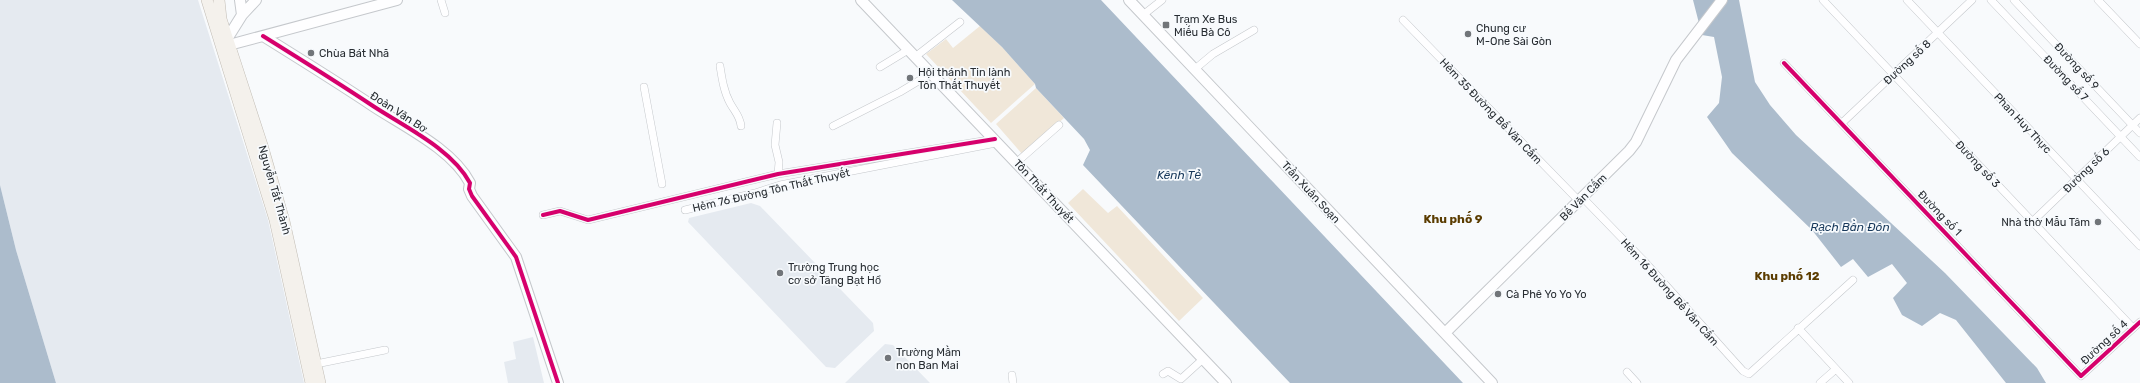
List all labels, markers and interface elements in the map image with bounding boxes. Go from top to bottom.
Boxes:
place label: Trạm Xe Bus Miếu Bà Cô [1174,13,1238,39]
marker: Trạm Xe Bus Miếu Bà Cô [1161,20,1171,30]
place label: Chung cư M-One Sài Gòn [1476,22,1552,48]
marker: Chung cư M-One Sài Gòn [1463,29,1473,39]
street label: Đường số 8 [1880,36,1934,88]
street label: Đường số 9 [2052,39,2103,92]
place label: Chùa Bát Nhã [319,47,389,60]
marker: Chùa Bát Nhã [306,48,316,58]
street label: Đường số 7 [2041,52,2092,104]
street label: Hẻm 35 Đường Bế Văn Cấm [1437,55,1546,167]
place label: Hội thánh Tin lành Tôn Thất Thuyết [918,66,1010,92]
marker: Hội thánh Tin lành Tôn Thất Thuyết [905,73,915,83]
street label: Đoàn Văn Bơ [368,89,430,136]
street label: Phan Huy Thực [1991,90,2054,156]
street label: Đường số 3 [1953,137,2004,191]
street label: Nguyễn Tất Thành [256,144,295,236]
street label: Đường số 6 [2060,144,2113,196]
street label: Tôn Thất Thuyết [1011,156,1078,226]
street label: Trần Xuân Soạn [1279,158,1344,226]
street label: Hẻm 76 Đường Tôn Thất Thuyết [691,165,852,215]
water label: Kênh Tẻ [1157,168,1201,182]
street label: Bế Văn Cấm [1556,170,1610,224]
street label: Đường số 1 [1915,187,1965,239]
district label: Khu phố 9 [1424,211,1483,226]
place label: Nhà thờ Mẫu Tâm [2001,216,2090,229]
marker: Nhà thờ Mẫu Tâm [2093,217,2103,227]
water label: Rạch Bần Đôn [1810,219,1890,234]
street label: Hẻm 16 Đường Bế Văn Cấm [1618,235,1722,349]
place label: Trường Trung học cơ sở Tăng Bạt Hổ [788,261,881,287]
marker: Trường Trung học cơ sở Tăng Bạt Hổ [775,268,785,278]
district label: Khu phố 12 [1754,268,1820,283]
place label: Cà Phê Yo Yo Yo [1506,288,1587,301]
marker: Cà Phê Yo Yo Yo [1493,289,1503,299]
street label: Đường số 4 [2077,316,2131,367]
place label: Trường Mầm non Ban Mai [896,345,961,372]
marker: Trường Mầm non Ban Mai [883,353,893,363]

